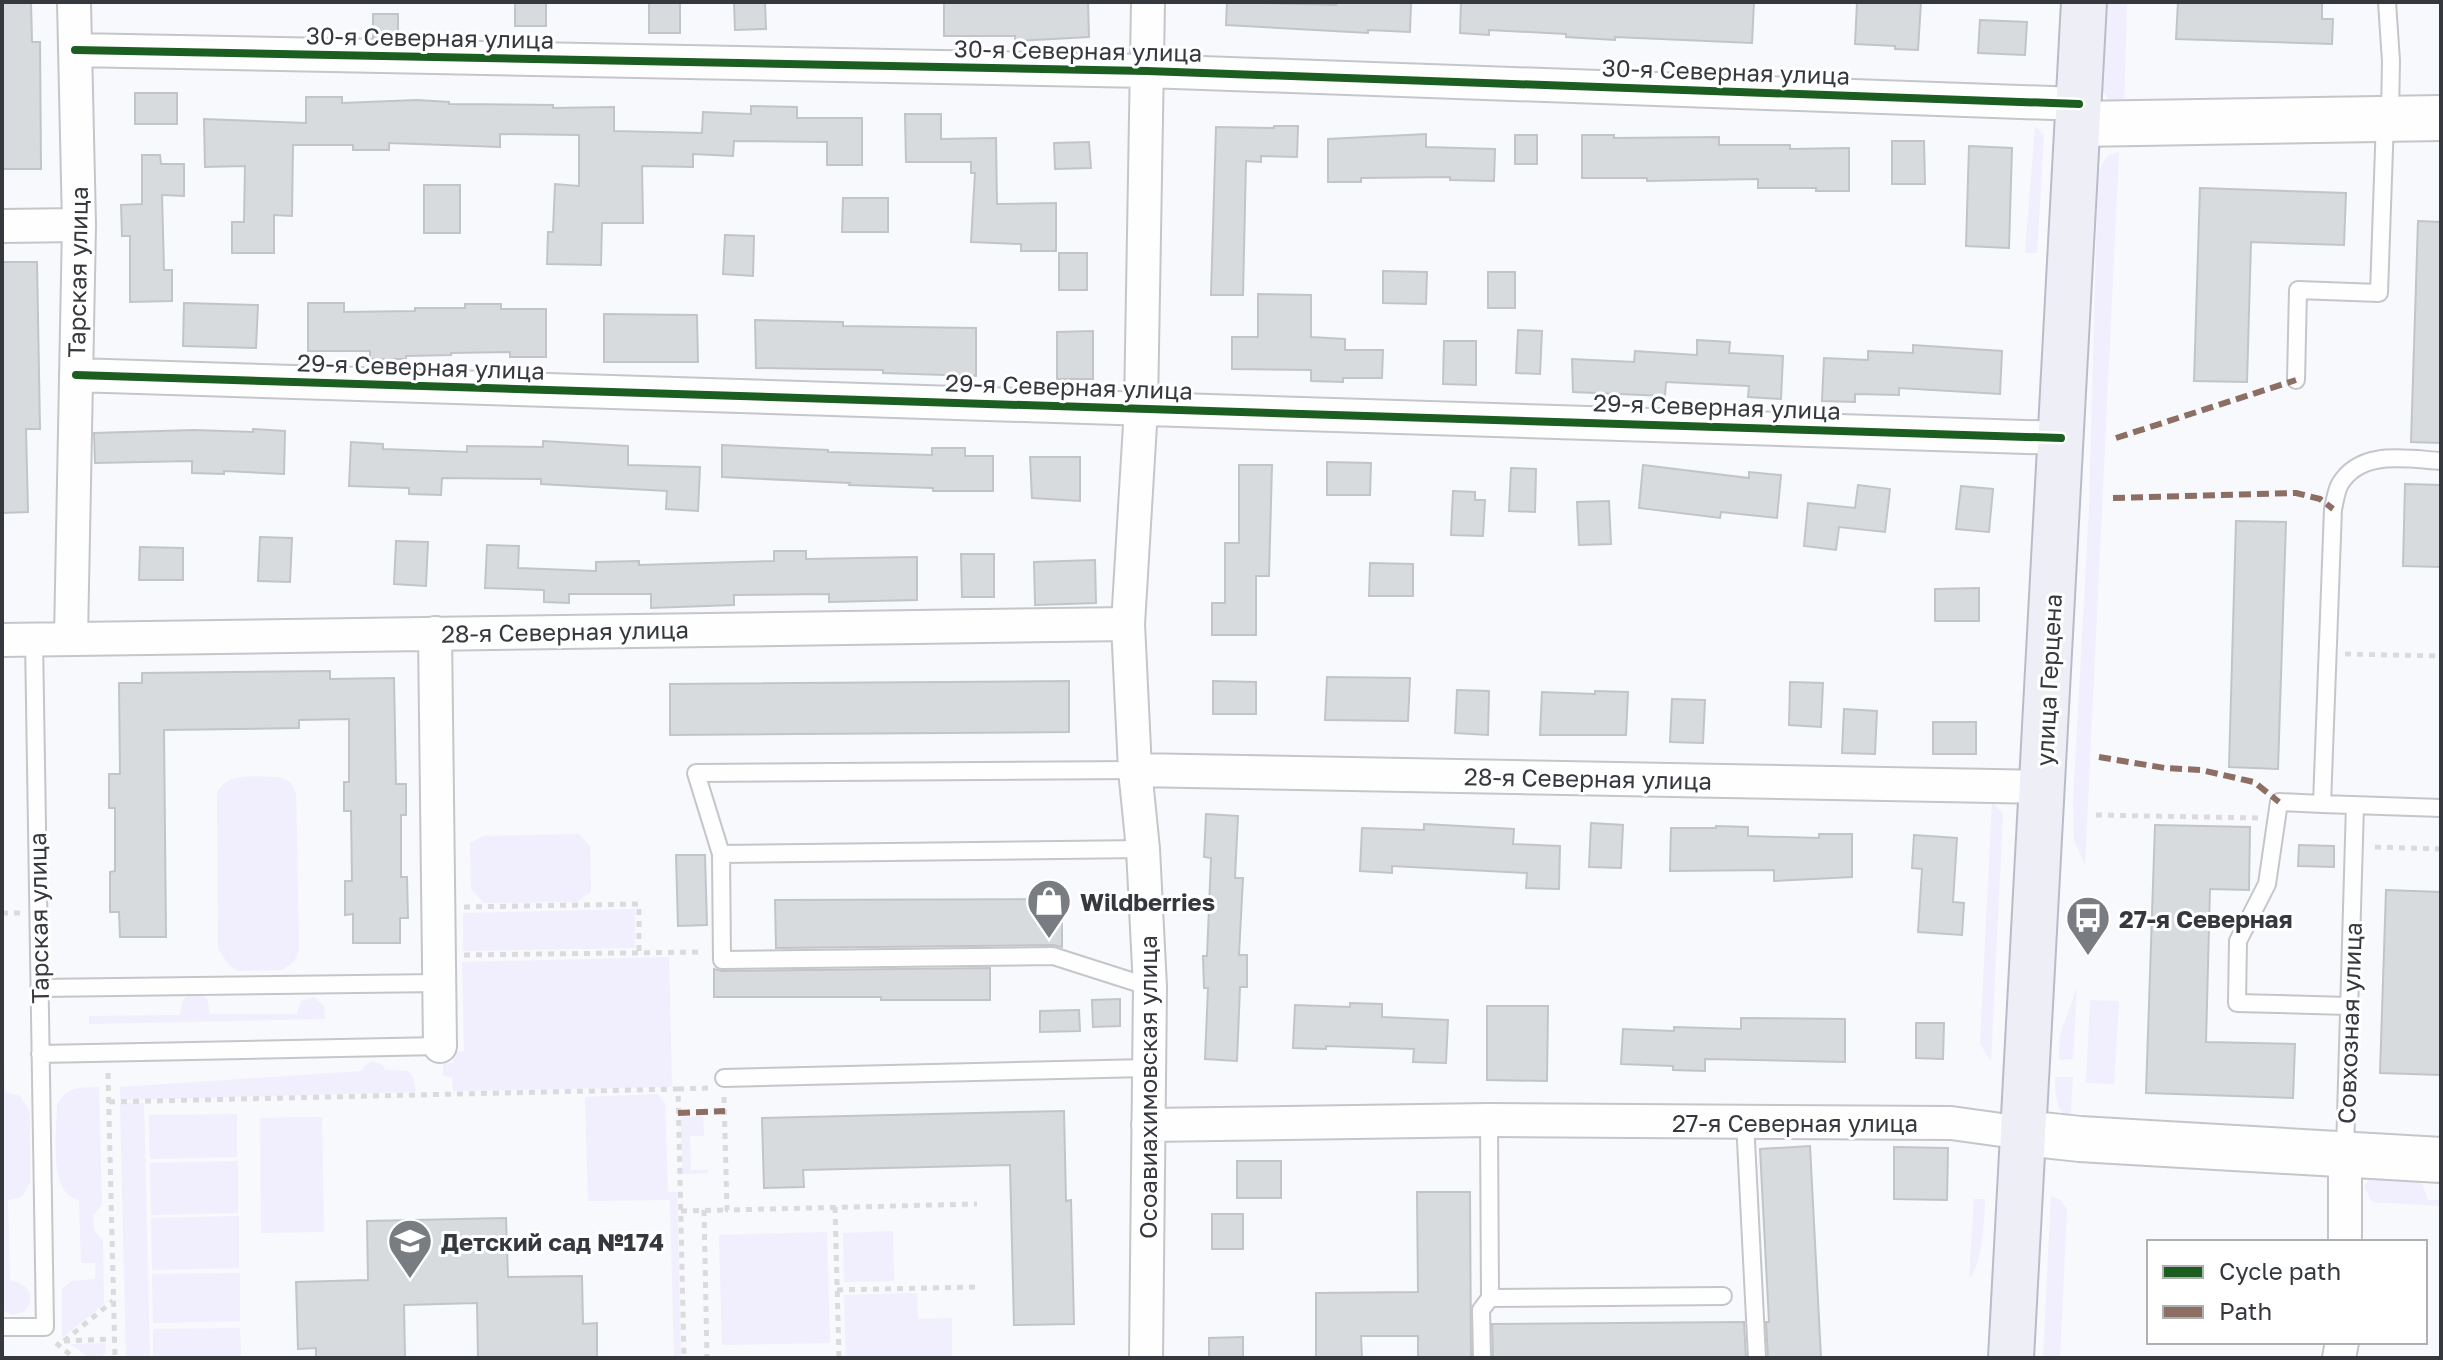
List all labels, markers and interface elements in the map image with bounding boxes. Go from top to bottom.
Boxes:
street label: 30-я Северная улица [306,20,554,54]
street label: 30-я Северная улица [954,33,1202,67]
street label: 30-я Северная улица [1601,52,1851,90]
street label: Тарская улица [61,186,93,358]
street label: 29-я Северная улица [297,347,545,385]
street label: 29-я Северная улица [945,367,1193,405]
street label: 29-я Северная улица [1593,387,1841,425]
street label: улица Герцена [2029,593,2067,767]
street label: 28-я Северная улица [441,614,689,648]
street label: 28-я Северная улица [1464,761,1712,795]
street label: Тарская улица [22,832,54,1004]
shop icon: Wildberries [1025,877,1073,940]
place label: Wildberries [1080,887,1215,916]
bus stop icon: 27-я Северная [2064,894,2112,957]
place label: 27-я Северная [2119,904,2293,933]
street label: Совхозная улица [2331,922,2367,1124]
street label: Осоавиахимовская улица [1133,935,1162,1239]
street label: 27-я Северная улица [1672,1108,1918,1137]
school or university icon: Детский сад №174 [386,1217,434,1280]
place label: Детский сад №174 [441,1227,664,1256]
legend [2147,1240,2427,1344]
text: Cycle path [2219,1256,2341,1285]
text: Path [2219,1296,2272,1325]

